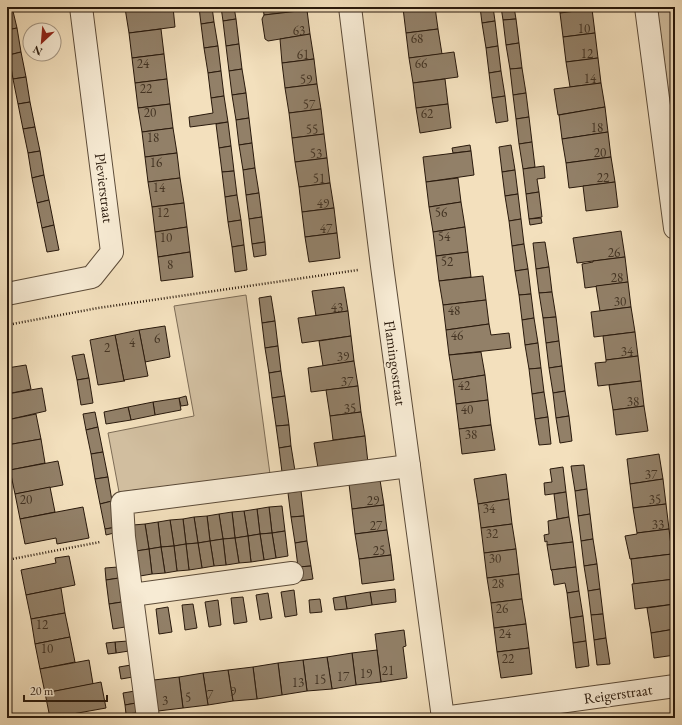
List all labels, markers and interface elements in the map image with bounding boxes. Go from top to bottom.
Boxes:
house number: 10 [578,20,590,37]
north arrow [22,22,62,62]
house number: 63 [293,22,305,39]
house number: 68 [411,30,423,47]
text: N [30,43,45,59]
house number: 12 [581,45,594,62]
house number: 61 [297,46,309,63]
house number: 24 [137,55,150,72]
house number: 66 [415,55,427,72]
house number: 14 [584,70,597,87]
house number: 59 [300,71,313,88]
house number: 22 [140,80,153,97]
house number: 57 [303,96,316,113]
house number: 20 [144,104,156,121]
house number: 62 [421,105,434,122]
house number: 18 [591,119,603,136]
house number: 55 [306,121,318,138]
house number: 18 [147,129,159,146]
house number: 20 [594,144,606,161]
house number: 53 [310,145,322,162]
street label: Plevierstraat [91,152,118,224]
house number: 16 [150,154,162,171]
house number: 22 [597,169,610,186]
house number: 51 [313,170,325,187]
house number: 14 [153,179,166,196]
house number: 49 [317,195,330,212]
house number: 12 [157,204,170,221]
house number: 56 [435,204,447,221]
house number: 47 [320,220,333,237]
house number: 54 [438,228,451,245]
house number: 10 [160,229,172,246]
house number: 26 [608,244,620,261]
house number: 52 [441,253,454,270]
house number: 8 [167,256,173,273]
house number: 28 [611,269,623,286]
house number: 30 [614,293,626,310]
house number: 43 [331,299,343,316]
house number: 48 [448,302,460,319]
street label: Flamingostraat [380,319,411,407]
house number: 46 [451,327,463,344]
house number: 6 [154,330,160,347]
house number: 4 [129,334,136,351]
house number: 2 [104,339,111,356]
house number: 34 [621,343,634,360]
house number: 39 [337,348,350,365]
house number: 37 [341,373,354,390]
house number: 42 [458,377,471,394]
house number: 38 [627,393,639,410]
house number: 35 [344,400,356,417]
house number: 40 [461,401,473,418]
house number: 38 [465,426,477,443]
house number: 37 [645,466,658,483]
house number: 20 [20,491,32,508]
house number: 35 [649,491,661,508]
house number: 29 [367,492,380,509]
house number: 34 [483,500,496,517]
house number: 33 [652,516,664,533]
house number: 27 [370,517,383,534]
house number: 32 [486,525,499,542]
house number: 25 [373,542,385,559]
house number: 30 [489,550,501,567]
house number: 28 [492,575,504,592]
house number: 26 [496,600,508,617]
house number: 12 [36,616,49,633]
house number: 24 [499,625,512,642]
house number: 10 [41,640,53,657]
house number: 22 [502,650,515,667]
house number: 21 [382,662,394,679]
house number: 19 [360,665,373,682]
house number: 17 [337,668,350,685]
house number: 15 [314,671,326,688]
house number: 13 [292,674,304,691]
scale bar [24,677,107,703]
street label: Reigerstraat [583,679,654,708]
text: 20 m [30,683,54,699]
house number: 9 [230,683,237,700]
house number: 7 [207,686,214,703]
house number: 5 [185,689,191,706]
house number: 3 [162,692,168,709]

